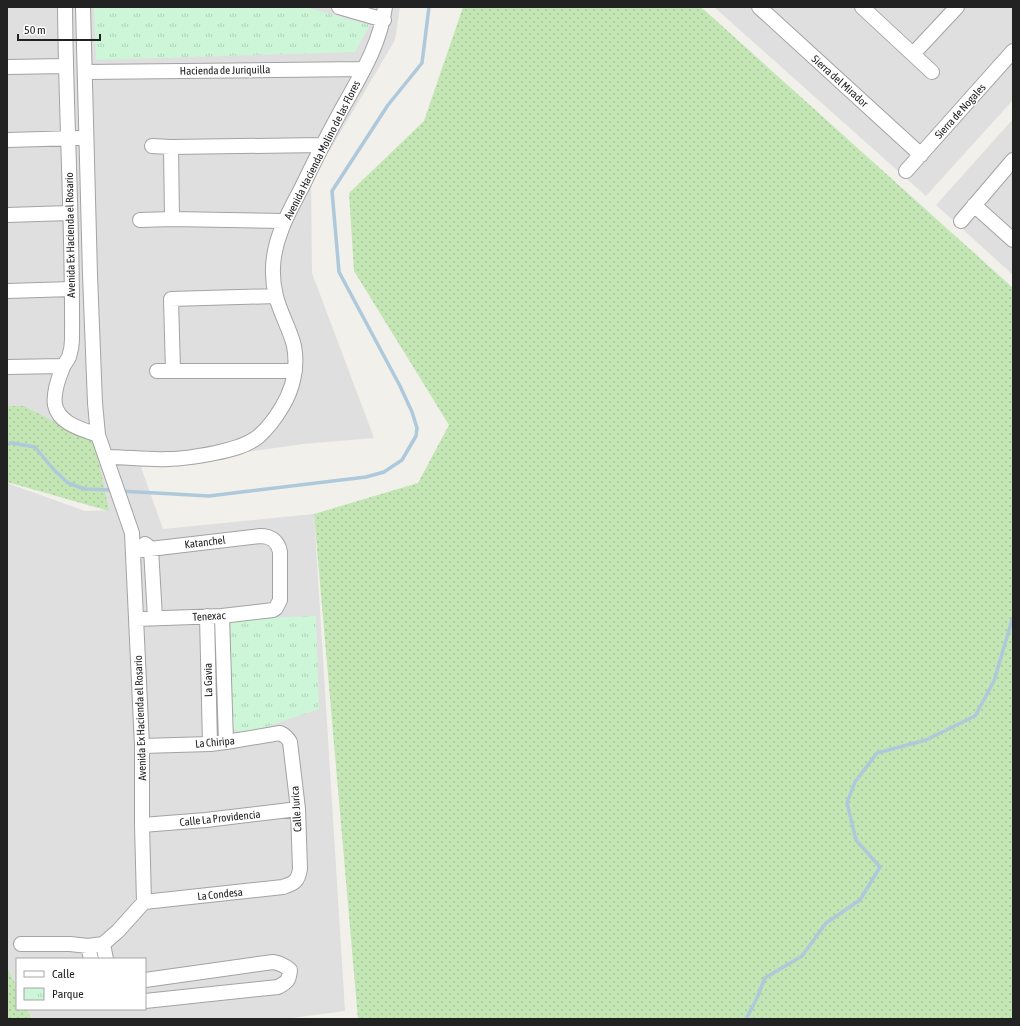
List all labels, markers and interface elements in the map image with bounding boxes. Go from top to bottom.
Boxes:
scale bar [18,16,100,42]
text: 50 m [24,23,46,37]
street label: Sierra del Mirador [809,53,871,110]
street label: Hacienda de Juriquilla [180,63,270,77]
street label: Avenida Hacienda Molino de las Flores [282,78,362,222]
street label: Sierra de Nogales [932,81,988,141]
street label: Avenida Ex Hacienda el Rosario [63,172,77,298]
street label: Katanchel [184,534,226,550]
street label: Tenexac [192,609,227,623]
street label: Avenida Ex Hacienda el Rosario [132,655,148,781]
street label: La Gavia [202,663,214,697]
street label: La Chiripa [195,734,235,750]
street label: Calle Jurica [288,786,304,832]
street label: Calle La Providencia [179,808,261,828]
street label: La Condesa [197,886,243,902]
legend [16,958,146,1010]
text: Calle [52,967,75,981]
text: Parque [52,987,84,1001]

